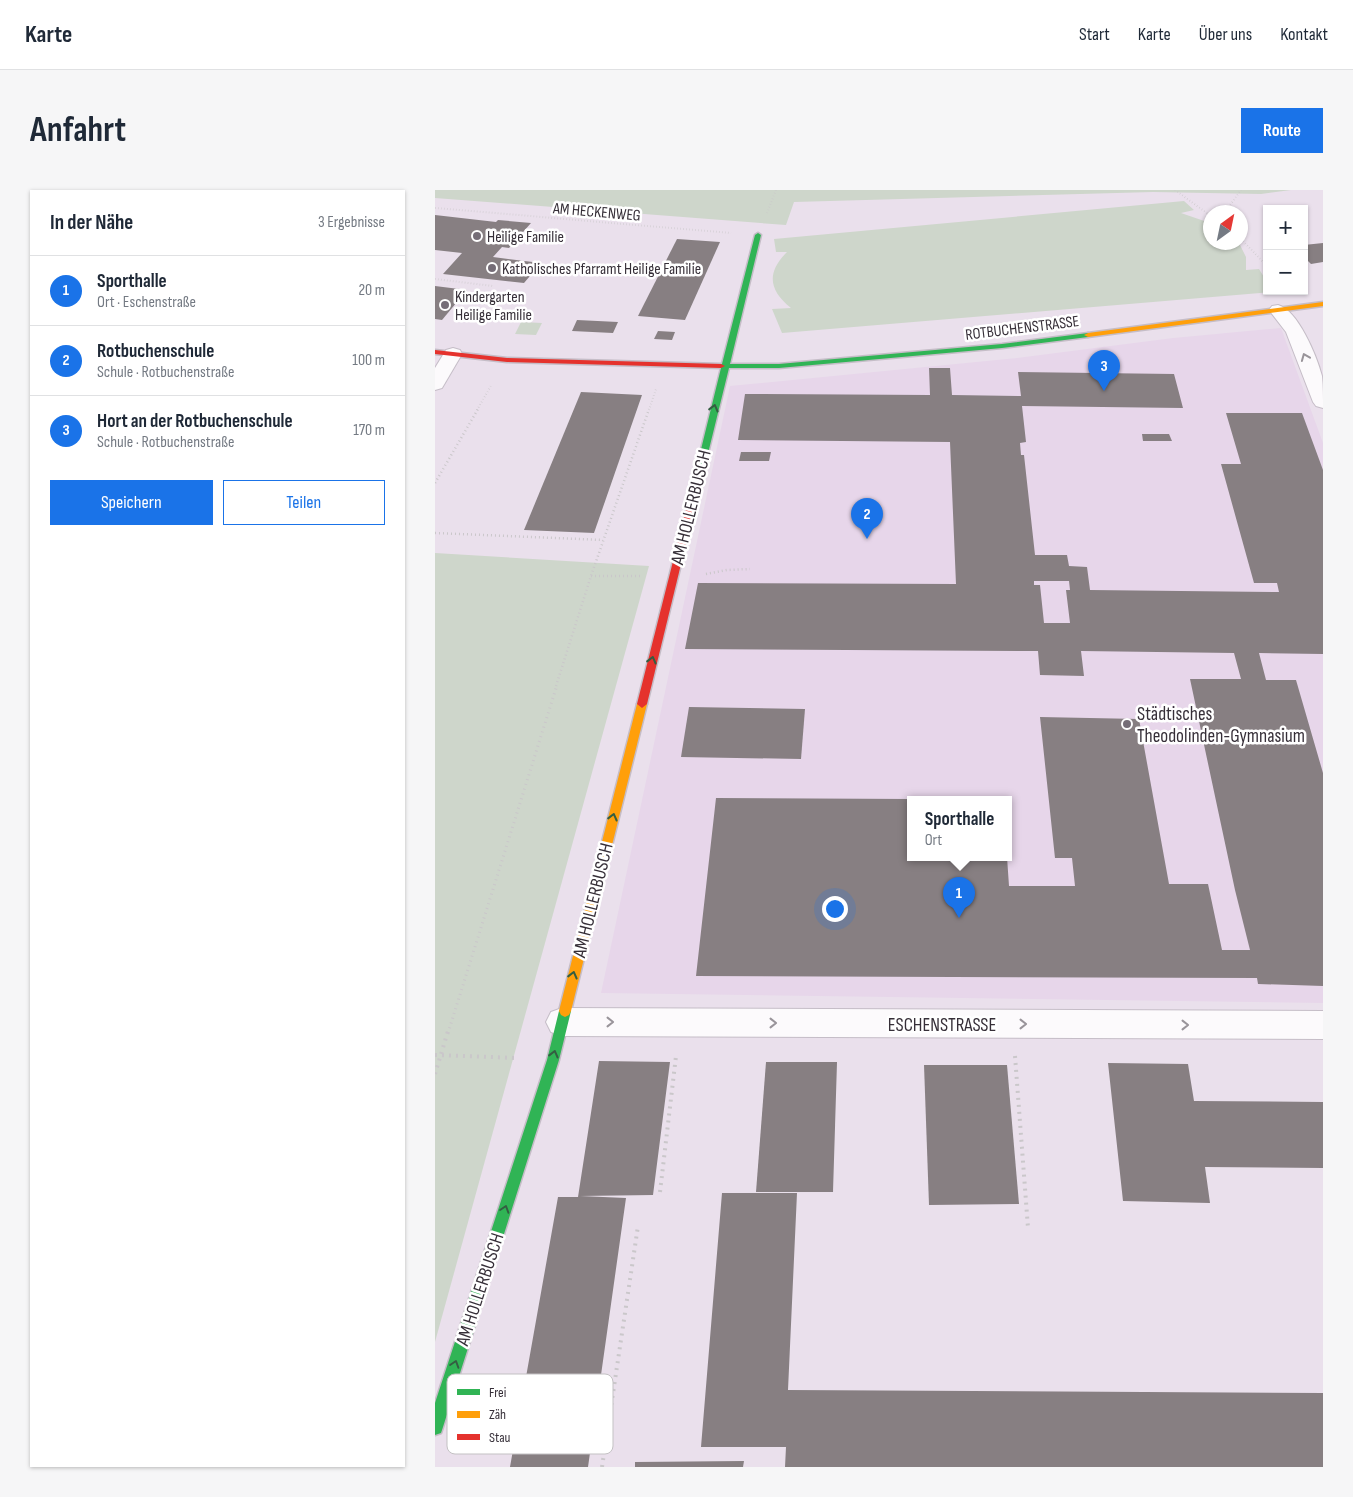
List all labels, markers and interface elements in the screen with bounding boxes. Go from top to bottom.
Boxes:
text: Karte [25,20,72,49]
text: Start [1079,24,1110,45]
text: Karte [1138,24,1171,45]
text: Über uns [1199,24,1252,45]
text: Kontakt [1280,24,1328,45]
button: Route [1241,108,1323,153]
text: Anfahrt [30,109,126,152]
street label: AM HECKENWEG [551,199,641,226]
north arrow [1203,205,1248,250]
map controls [1263,205,1308,295]
button: + [1263,205,1308,250]
text: In der Nähe [50,210,133,235]
text: 3 Ergebnisse [318,213,385,232]
place label: Heilige Familie [487,228,564,247]
marker: Heilige Familie [471,230,483,242]
button: − [1263,250,1308,295]
place label: Katholisches Pfarramt Heilige Familie [502,260,701,279]
marker: Katholisches Pfarramt Heilige Familie [486,262,498,274]
text: Sporthalle [97,270,167,293]
text: 1 [63,281,69,300]
text: 20 m [358,281,385,300]
place label: Kindergarten Heilige Familie [455,288,532,325]
text: Ort · Eschenstraße [97,293,196,312]
marker: Kindergarten Heilige Familie [439,299,451,311]
street label: ROTBUCHENSTRASSE [964,312,1080,345]
text: Rotbuchenschule [97,340,214,363]
pin: 3 [1088,350,1120,391]
text: 2 [62,351,70,370]
text: 100 m [352,351,385,370]
one-way arrow [1301,353,1311,362]
text: Schule · Rotbuchenstraße [97,363,234,382]
one-way arrow [708,403,719,412]
text: Hort an der Rotbuchenschule [97,410,293,433]
text: 3 [62,421,70,440]
text: 170 m [353,421,385,440]
text: Schule · Rotbuchenstraße [97,433,234,452]
street label: AM HOLLERBUSCH [666,448,717,568]
button: Speichern [50,480,213,525]
button: Teilen [223,480,385,525]
pin: 2 [851,498,883,539]
one-way arrow [646,655,657,664]
place label: Städtisches Theodolinden-Gymnasium [1137,703,1305,748]
marker: Städtisches Theodolinden-Gymnasium [1121,718,1133,730]
popup [907,796,1012,861]
text: Sporthalle [925,808,994,831]
one-way arrow [607,814,617,822]
text: Ort [925,831,942,850]
street label: AM HOLLERBUSCH [568,841,619,961]
pin: 1 [943,877,975,918]
your location [822,896,848,922]
one-way arrow [567,970,578,979]
street label: ESCHENSTRASSE [888,1014,996,1037]
one-way arrow [607,1017,615,1028]
one-way arrow [770,1018,777,1028]
one-way arrow [1020,1019,1027,1029]
one-way arrow [1182,1020,1190,1030]
one-way arrow [548,1050,559,1059]
one-way arrow [499,1205,509,1214]
street label: AM HOLLERBUSCH [451,1230,509,1350]
one-way arrow [450,1360,460,1368]
legend [447,1374,613,1454]
text: Frei [489,1384,506,1401]
text: Zäh [489,1406,506,1423]
text: Stau [489,1429,511,1446]

